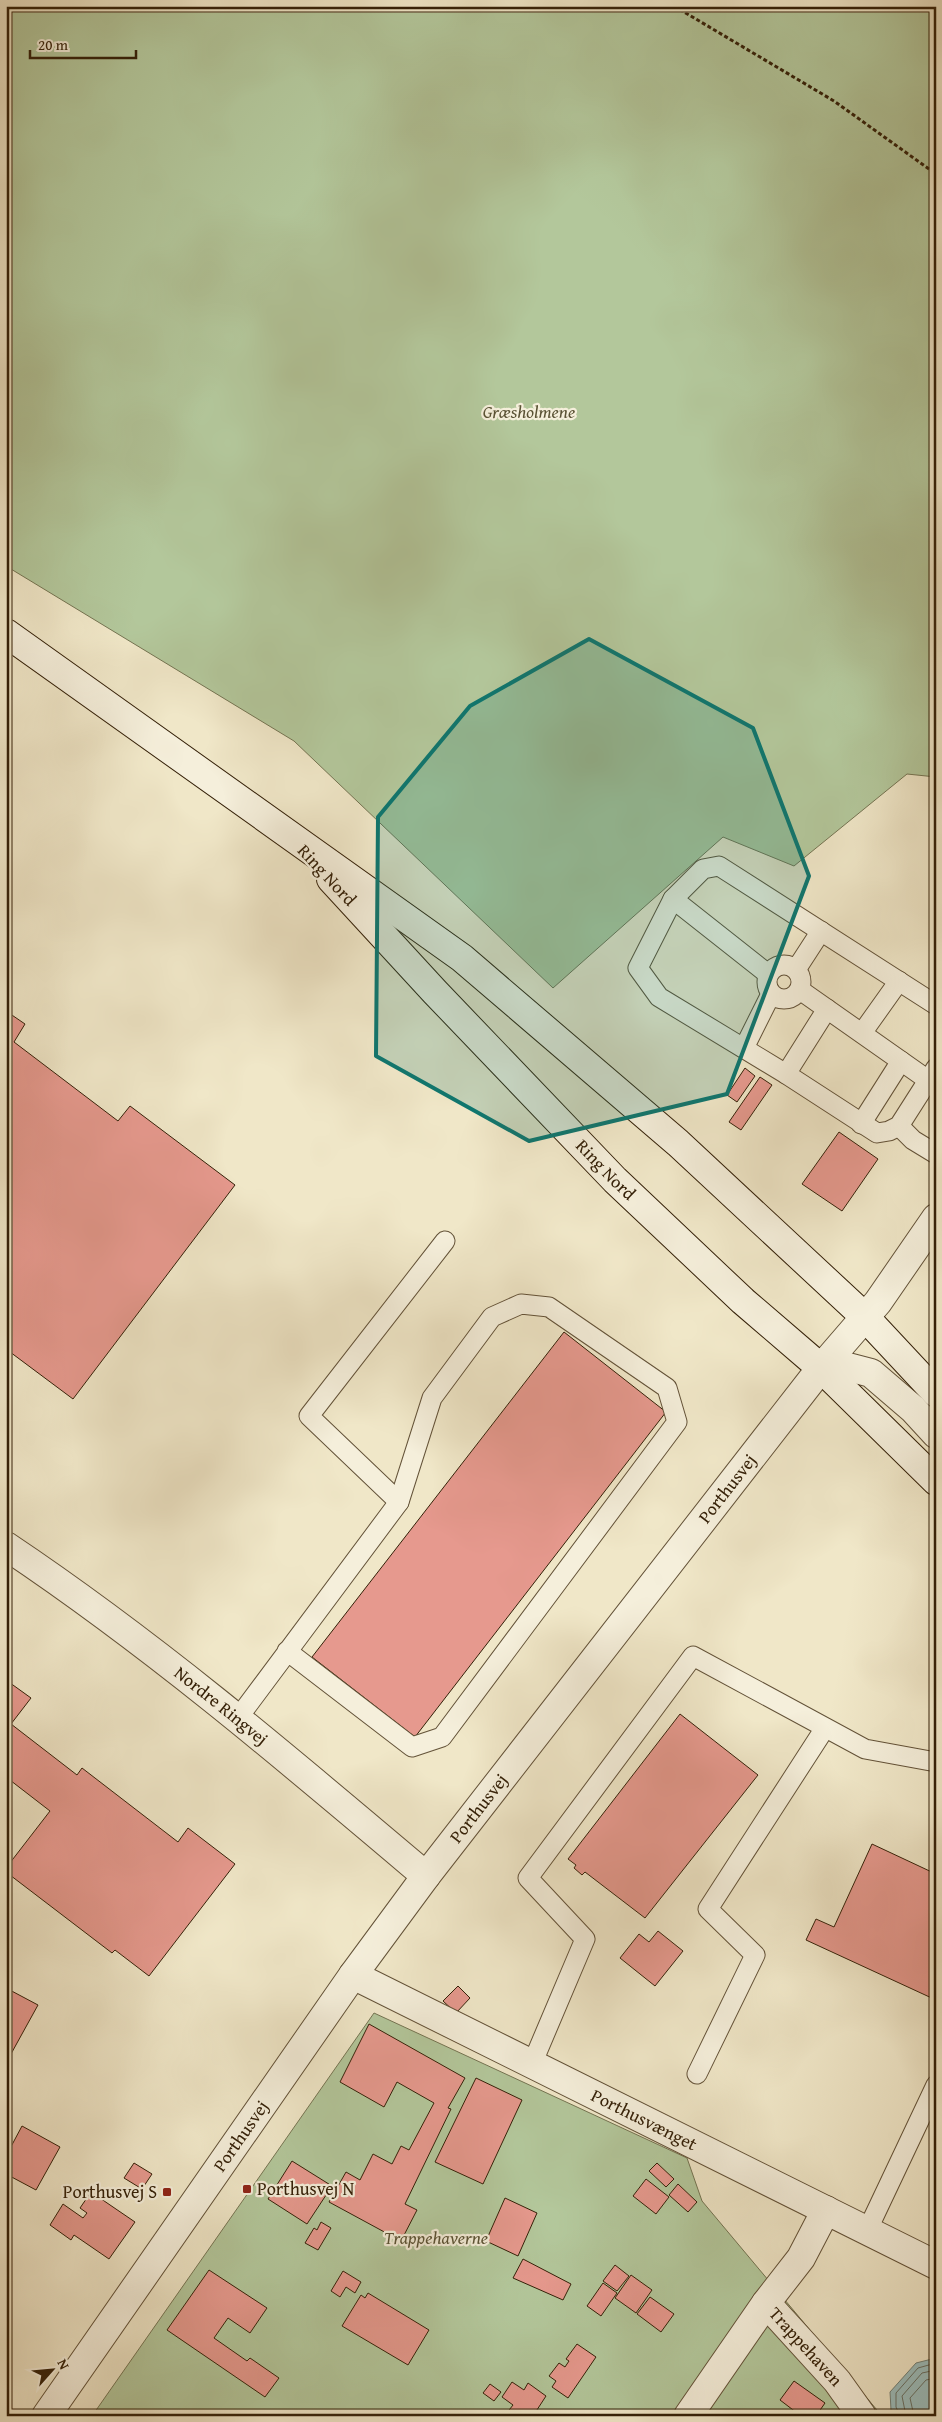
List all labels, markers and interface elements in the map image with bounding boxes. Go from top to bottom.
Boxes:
scale bar [30,28,136,60]
text: 20 m [38,34,69,55]
park label: Græsholmene [483,398,575,425]
street label: Ring Nord [291,838,364,912]
street label: Ring Nord [570,1133,643,1206]
street label: Porthusvej [691,1448,762,1529]
street label: Nordre Ringvej [169,1659,274,1751]
street label: Porthusvej [443,1768,514,1849]
street label: Porthusvænget [587,2082,702,2157]
street label: Porthusvej [206,2095,275,2177]
place label: Porthusvej N [257,2175,354,2202]
place label: Porthusvej S [63,2178,157,2205]
marker: Porthusvej N [241,2183,253,2195]
marker: Porthusvej S [161,2186,173,2198]
park label: Trappehaverne [384,2224,488,2251]
street label: Trappehaven [763,2301,849,2392]
north arrow [28,2344,78,2394]
text: N [53,2355,75,2373]

